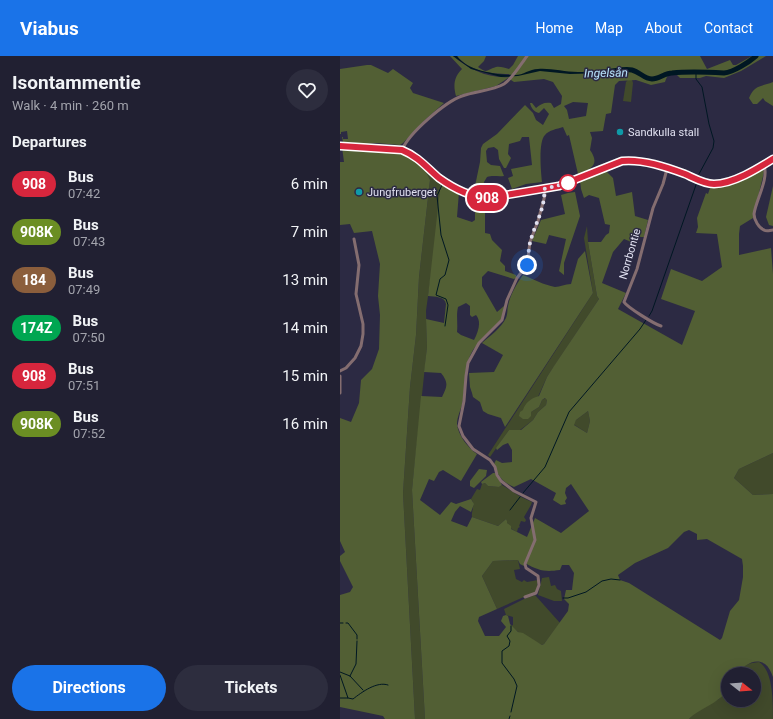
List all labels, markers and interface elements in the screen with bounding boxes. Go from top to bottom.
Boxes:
text: Viabus [20,17,79,40]
text: Home [535,20,573,36]
text: Map [595,20,623,36]
text: About [645,20,682,36]
text: Contact [704,20,753,36]
water label: Ingelsån [584,66,628,80]
button: heart [286,69,328,111]
text: Isontammentie [12,71,141,94]
text: Walk · 4 min · 260 m [12,98,129,113]
place label: Sandkulla stall [628,126,699,139]
marker: Sandkulla stall [615,127,625,137]
text: Departures [12,133,87,151]
text: Bus [68,168,94,186]
unlabelled marker [559,174,577,192]
text: 6 min [291,175,328,193]
text: 908 [22,176,46,192]
line badge: 908 [464,185,510,211]
text: 07:42 [68,186,100,201]
place label: Jungfruberget [367,186,437,199]
marker: Jungfruberget [354,187,364,197]
text: 908 [475,190,499,206]
text: Bus [73,216,99,234]
text: 7 min [291,223,328,241]
text: 908K [20,224,53,240]
street label: Norrbontie [617,227,643,281]
text: 07:43 [73,234,105,249]
your location [517,255,537,275]
text: Bus [68,264,94,282]
text: 13 min [282,271,328,289]
text: 184 [22,272,46,288]
text: 07:49 [68,282,100,297]
text: Bus [73,312,98,330]
text: 14 min [282,319,328,337]
text: 174Z [20,320,53,336]
text: 07:50 [73,330,105,345]
text: Bus [68,360,94,378]
text: 15 min [282,367,328,385]
text: 908 [22,368,46,384]
text: 07:51 [68,378,100,393]
text: Bus [73,408,99,426]
text: 16 min [282,415,328,433]
text: 908K [20,416,53,432]
text: 07:52 [73,426,105,441]
button: Directions [12,665,166,711]
button: Tickets [174,665,328,711]
north arrow [721,667,761,707]
map controls [721,667,761,707]

